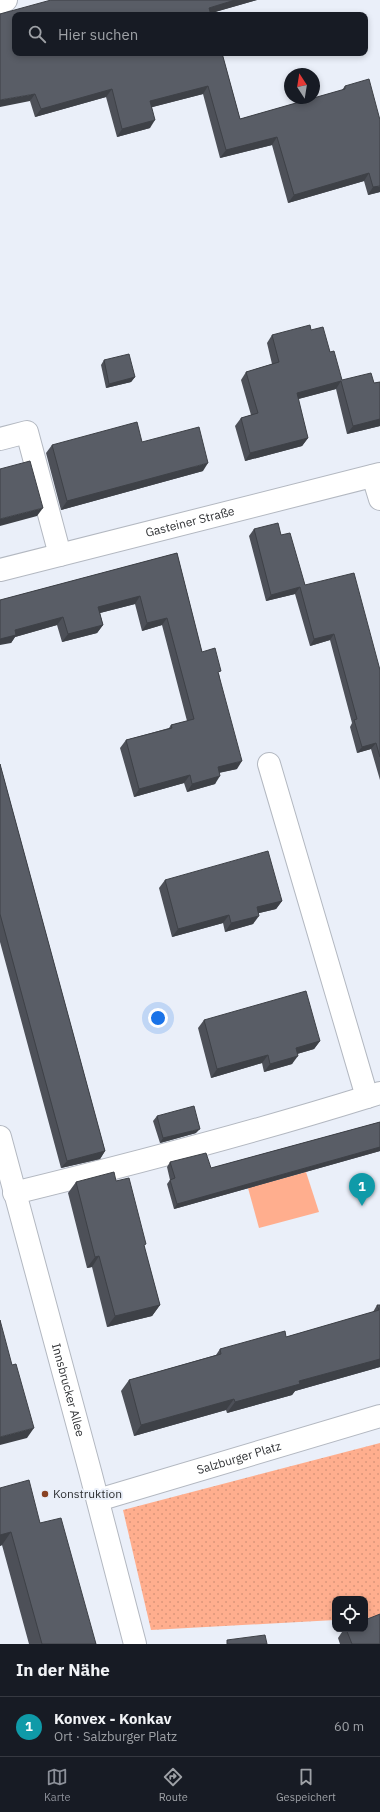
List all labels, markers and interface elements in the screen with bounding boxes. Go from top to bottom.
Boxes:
search box [12,12,368,56]
icon: search [26,23,48,45]
text: Hier suchen [58,25,138,44]
north arrow [284,68,320,104]
street label: Gasteiner Straße [144,503,236,540]
your location [148,1008,168,1028]
pin: 1 [349,1173,375,1206]
street label: Innsbrucker Allee [49,1342,88,1438]
street label: Salzburger Platz [195,1438,283,1477]
place label: Konstruktion [53,1486,122,1501]
marker: Konstruktion [40,1489,50,1499]
map controls [332,1596,368,1632]
button: locate [332,1596,368,1632]
text: In der Nähe [16,1659,110,1681]
text: Konvex - Konkav [54,1709,172,1728]
text: 1 [25,1718,33,1735]
text: 60 m [334,1718,364,1735]
text: Ort · Salzburger Platz [54,1728,177,1745]
tab: Karte [44,1766,71,1804]
tab: Route [159,1766,188,1804]
tab: Gespeichert [276,1766,336,1804]

